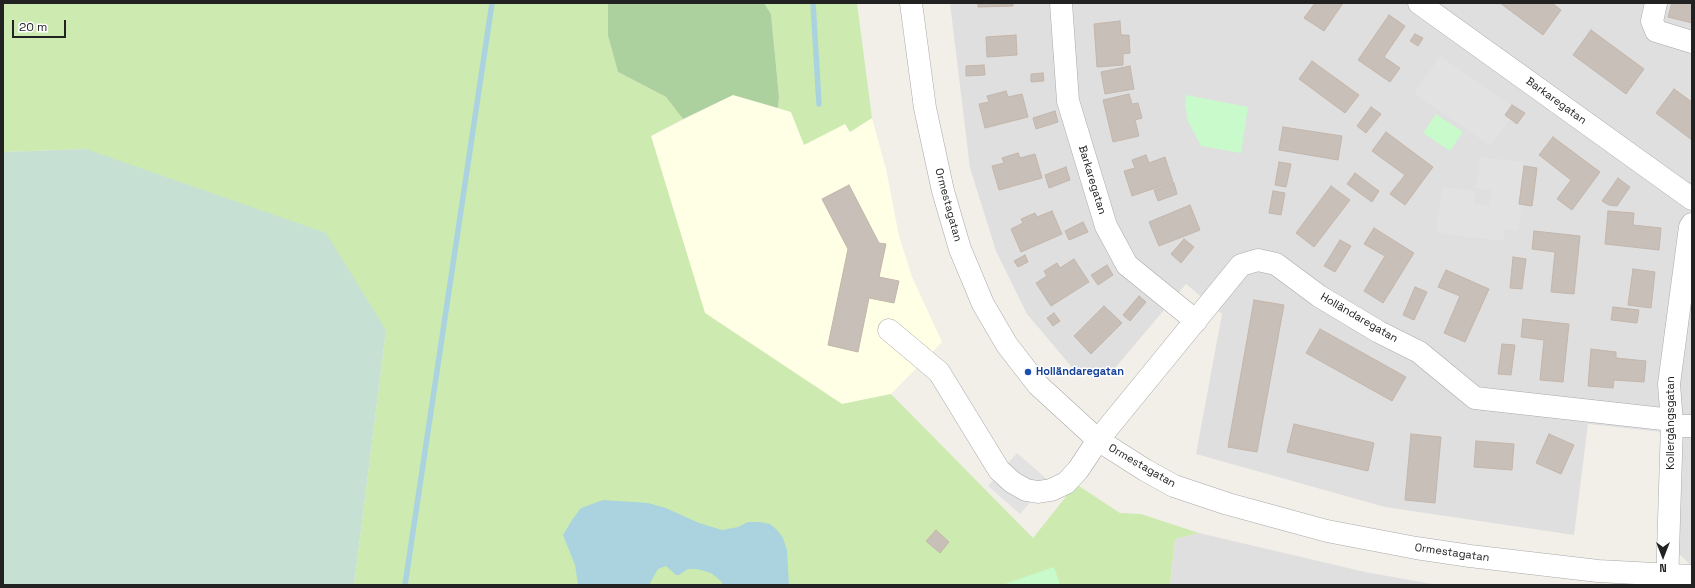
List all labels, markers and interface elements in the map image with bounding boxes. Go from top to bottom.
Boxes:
scale bar [14,12,68,38]
text: 20 m [19,19,47,35]
street label: Barkaregatan [1523,75,1589,127]
street label: Barkaregatan [1075,144,1109,216]
street label: Ormestagatan [932,167,964,243]
street label: Holländaregatan [1318,290,1400,346]
place label: Holländaregatan [1036,365,1124,379]
marker: Holländaregatan [1023,367,1033,377]
street label: Kollergångsgatan [1664,376,1678,470]
street label: Ormestagatan [1106,441,1178,491]
north arrow [1643,536,1683,576]
street label: Ormestagatan [1414,541,1490,565]
text: N [1659,561,1667,575]

